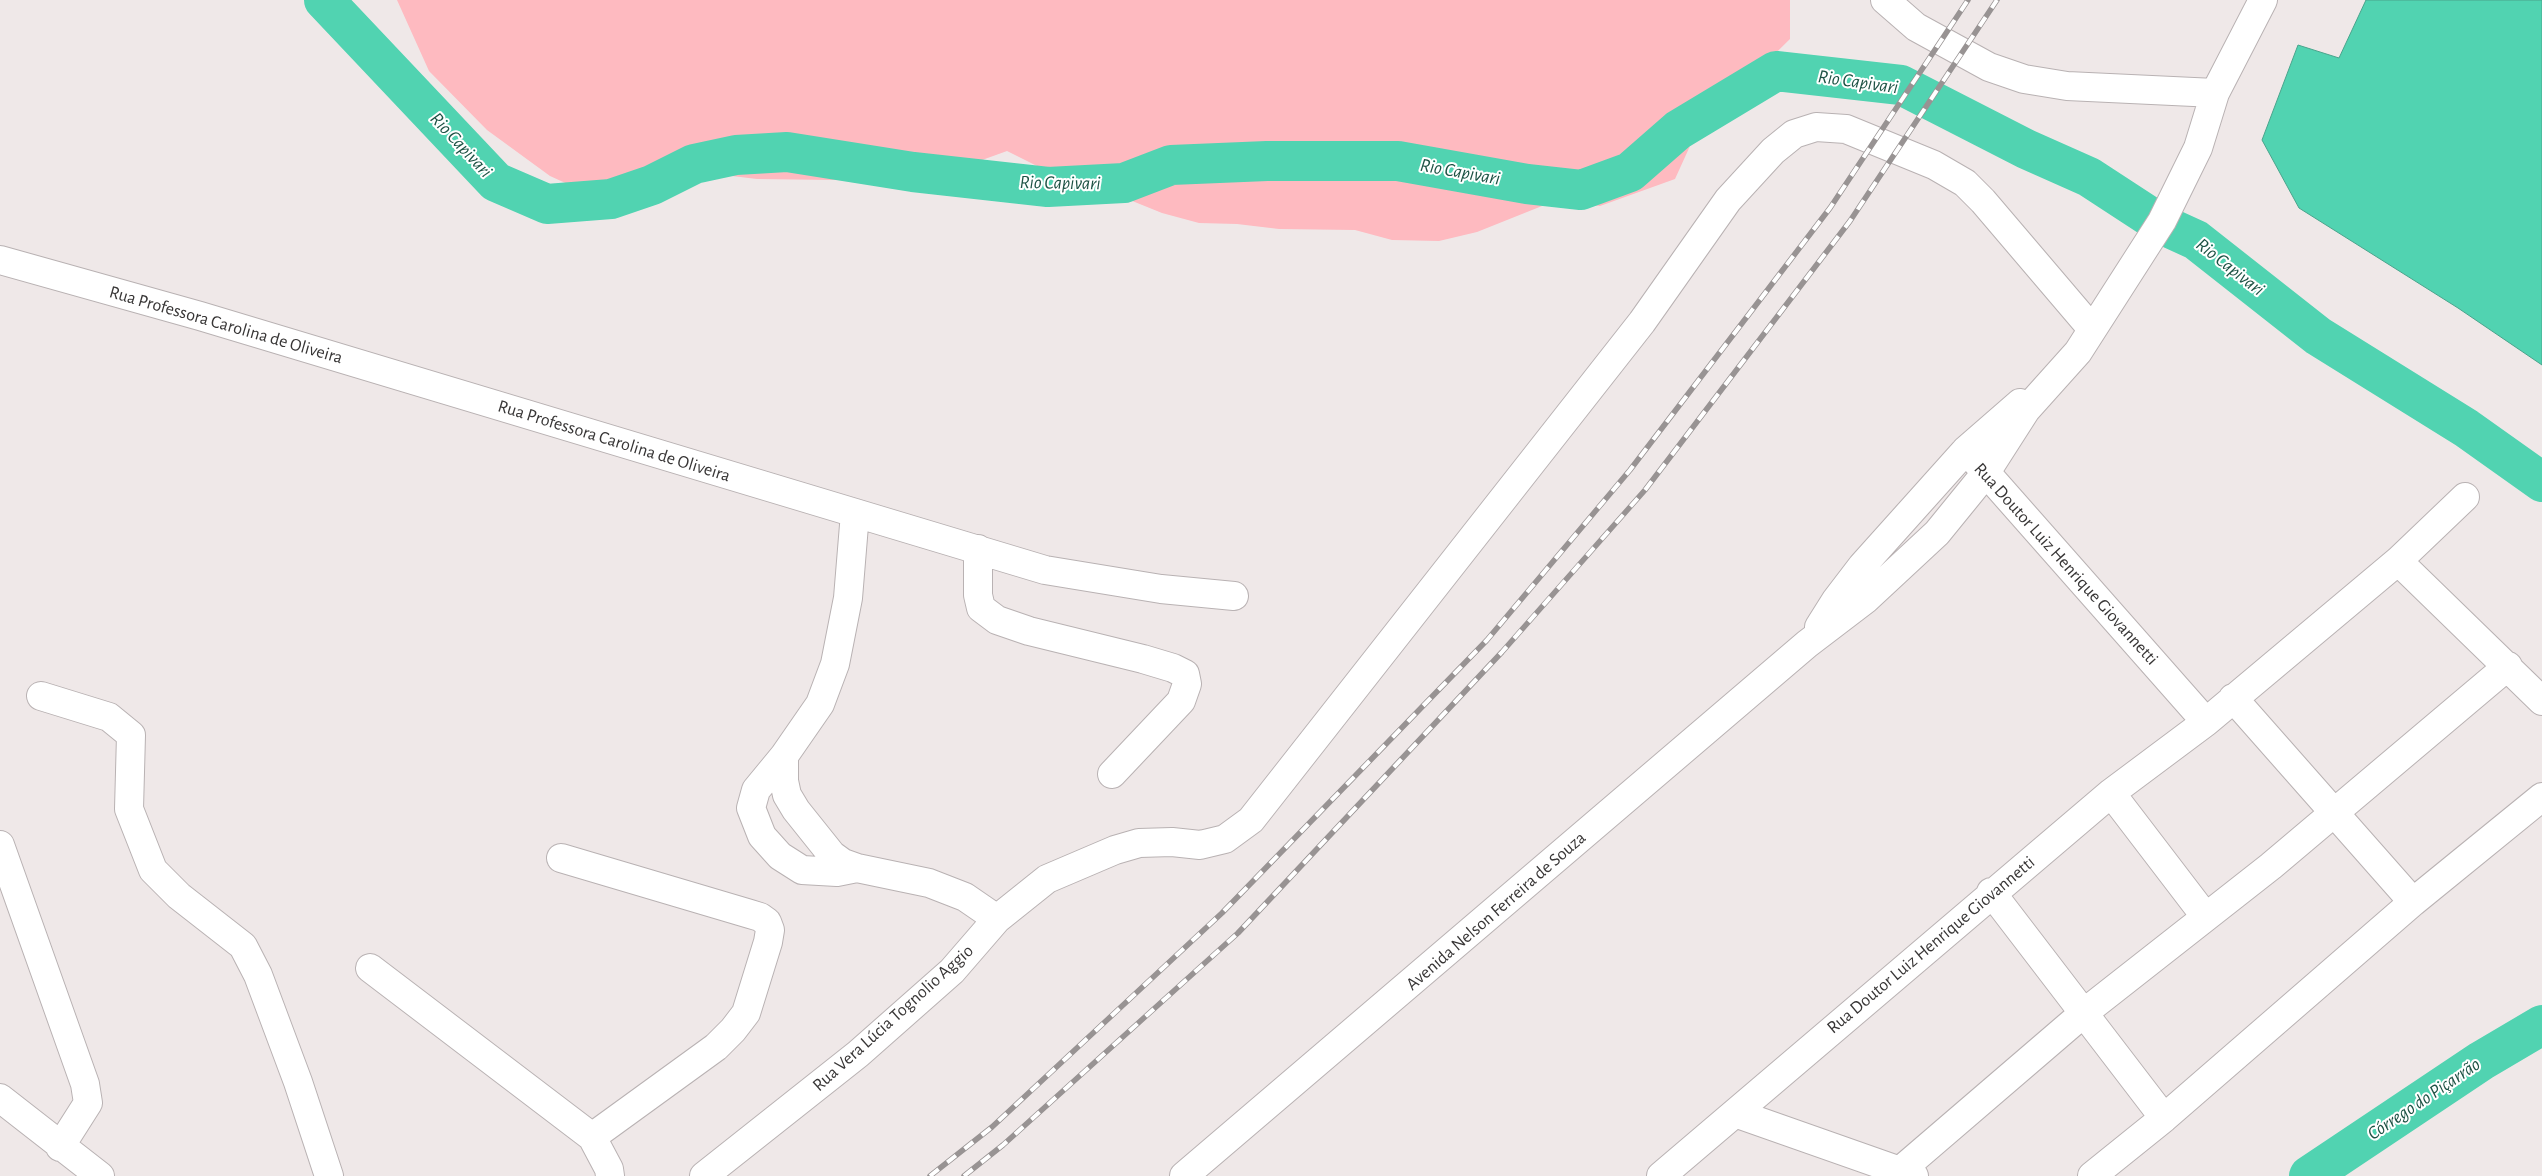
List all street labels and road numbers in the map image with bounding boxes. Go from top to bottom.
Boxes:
street label: Rua Professora Carolina de Oliveira [107,281,345,369]
street label: Rua Professora Carolina de Oliveira [495,395,733,487]
street label: Rua Doutor Luiz Henrique Giovannetti [1969,458,2163,670]
street label: Avenida Nelson Ferreira de Souza [1402,827,1590,995]
street label: Rua Doutor Luiz Henrique Giovannetti [1823,852,2039,1038]
street label: Rua Vera Lúcia Tognolio Aggio [808,940,978,1096]

